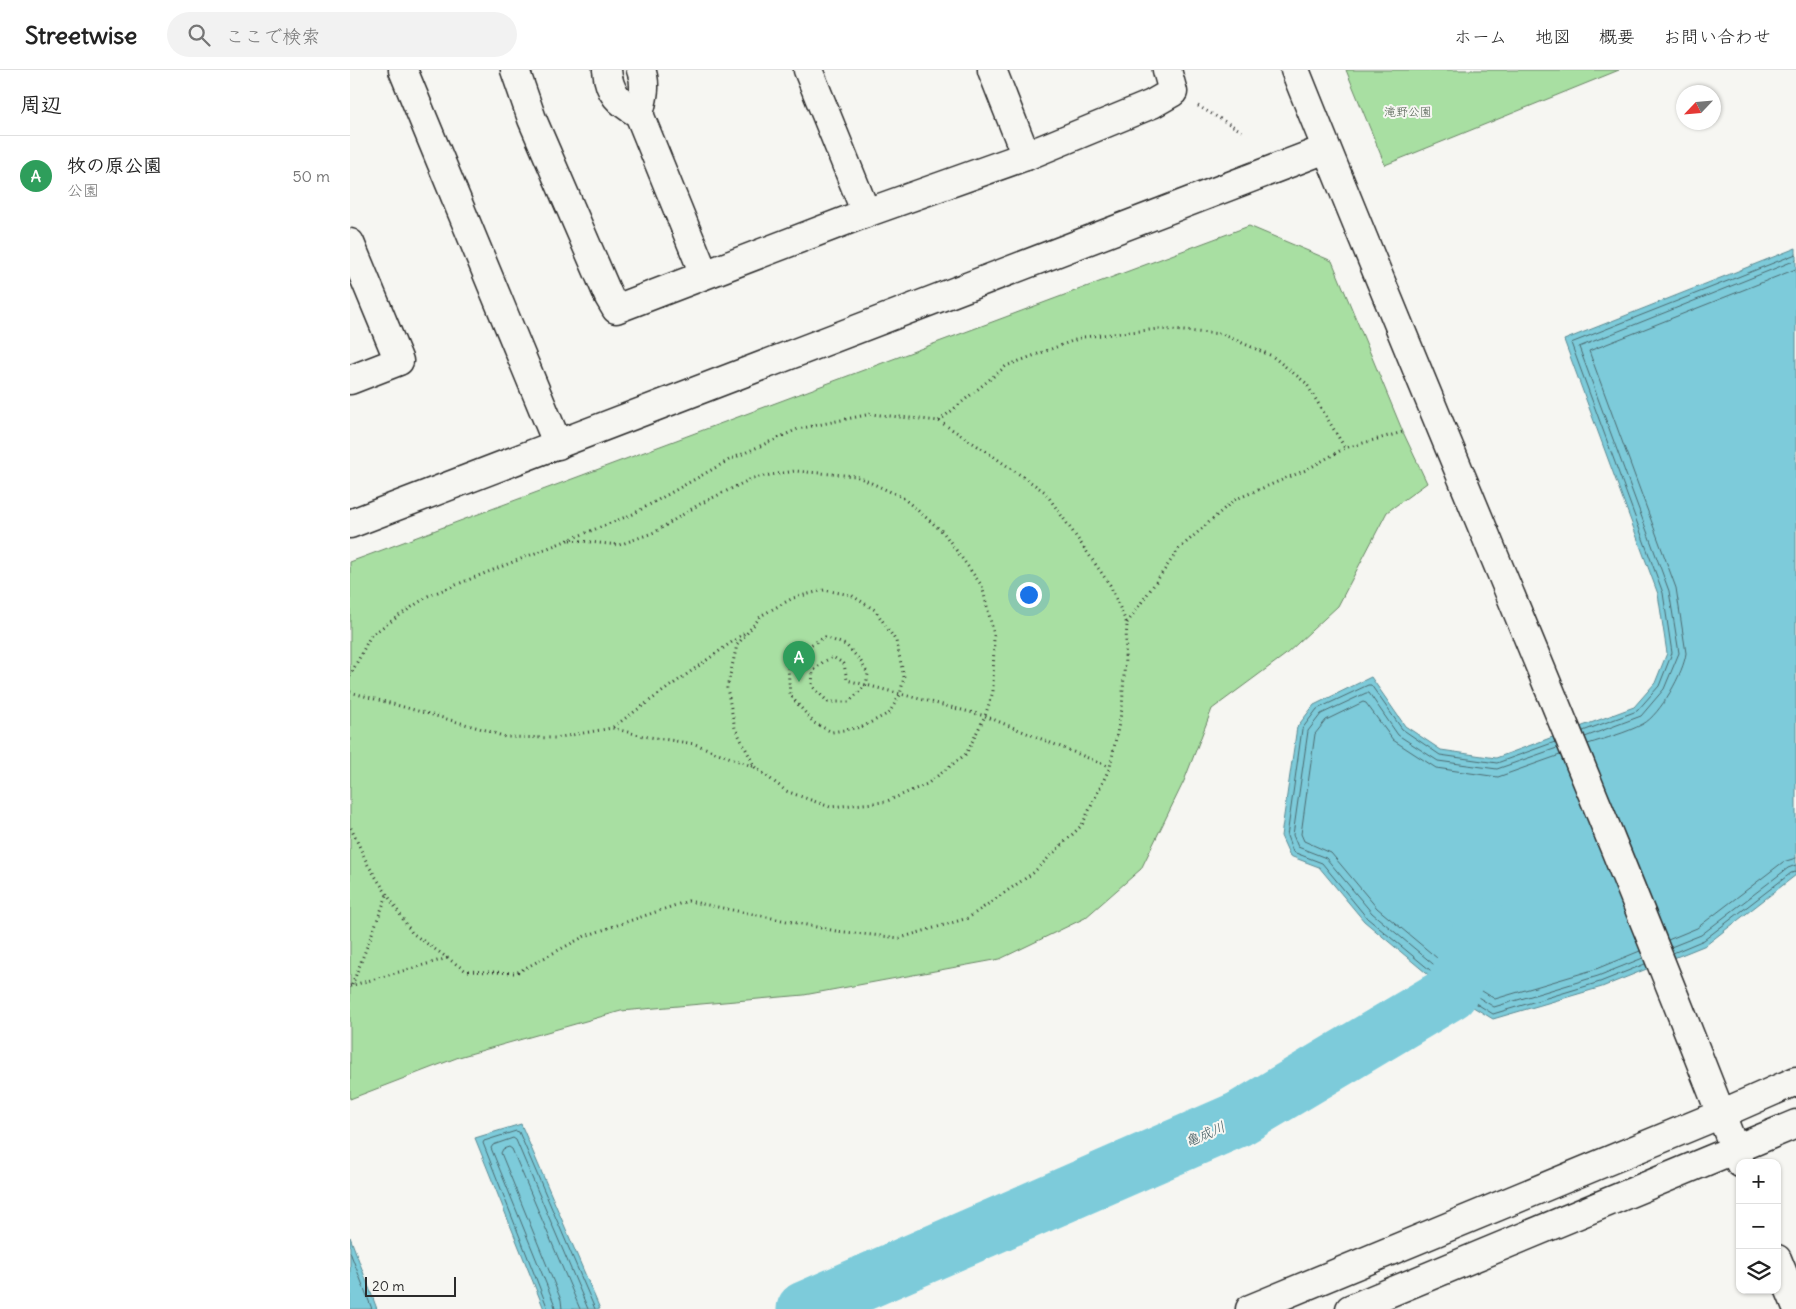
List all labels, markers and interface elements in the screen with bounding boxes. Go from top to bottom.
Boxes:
search box [167,12,517,57]
text: Streetwise [25,20,137,50]
icon: search [185,21,213,49]
text: ここで検索 [225,24,320,48]
text: ホーム [1454,25,1507,48]
text: 地図 [1535,25,1571,48]
text: 概要 [1599,25,1635,48]
text: お問い合わせ [1663,25,1771,48]
north arrow [1676,85,1721,130]
text: 周辺 [20,91,62,118]
park label: 滝野公園 [1384,104,1432,119]
text: 牧の原公園 [67,153,162,177]
text: A [31,166,41,186]
text: 50 m [292,166,330,186]
text: 公園 [67,180,99,200]
your location [1016,582,1042,608]
pin: A [783,641,815,682]
water label: 亀成川 [1182,1117,1228,1151]
map controls [1736,1159,1781,1294]
button: + [1736,1159,1781,1204]
button: − [1736,1204,1781,1249]
button: layers [1736,1249,1781,1294]
scale bar [365,1274,456,1297]
text: 20 m [372,1277,405,1295]

